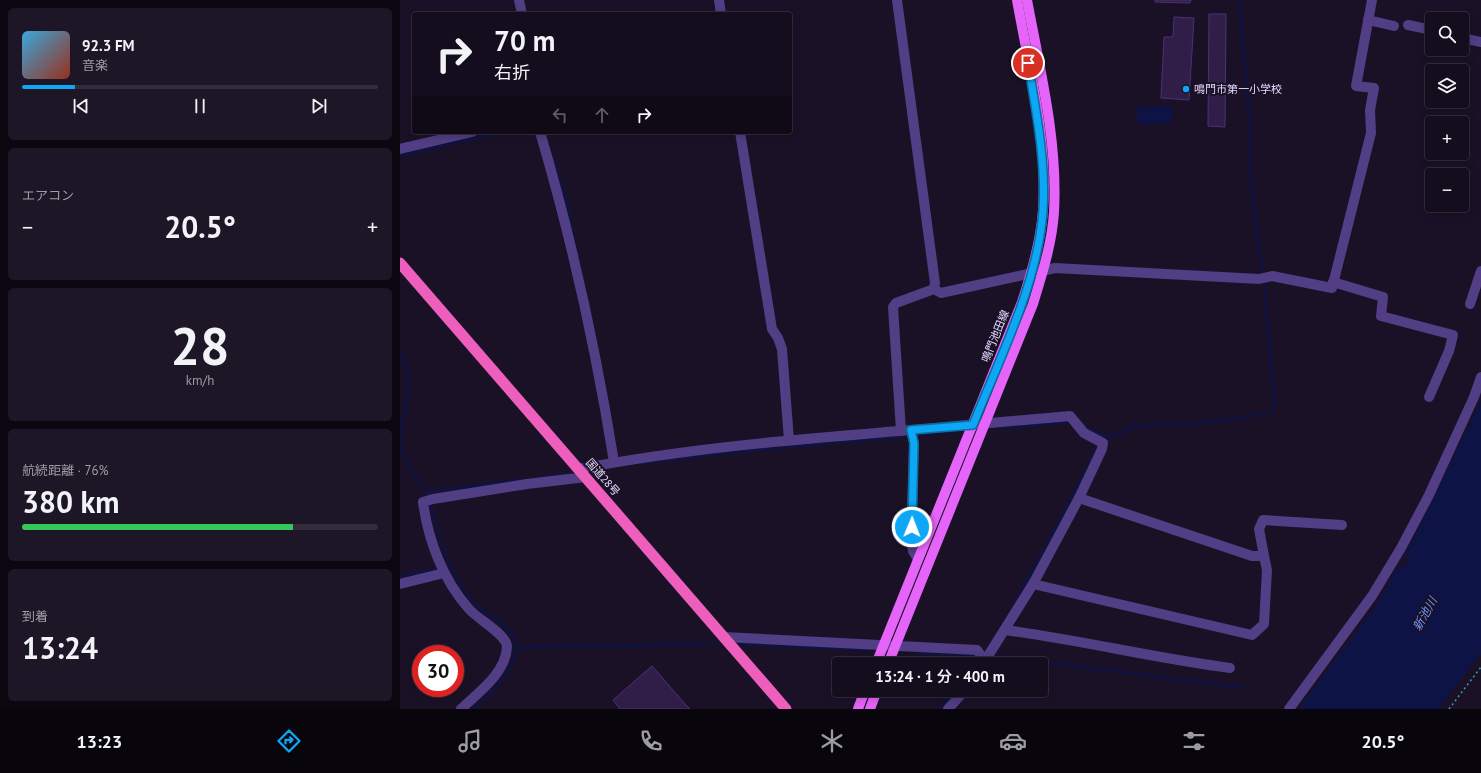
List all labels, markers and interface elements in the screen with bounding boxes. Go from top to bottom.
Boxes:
map controls [1425,12,1469,212]
button: search [1425,12,1469,56]
text: 70 m [494,22,555,59]
icon: right [428,28,480,80]
text: 92.3 FM [82,36,135,55]
pin [1011,46,1045,80]
icon: arrive [1017,52,1039,74]
text: 音楽 [82,57,108,74]
text: 右折 [494,61,530,84]
button: layers [1425,64,1469,108]
place label: 鳴門市第一小学校 [1194,82,1282,96]
marker: 鳴門市第一小学校 [1181,84,1191,94]
icon: previous [70,95,92,117]
icon: pause [189,95,211,117]
icon: next [308,95,330,117]
icon: left [549,104,571,126]
icon: ahead [591,104,613,126]
icon: right [633,104,655,126]
button: + [1425,116,1469,160]
button: − [1425,168,1469,212]
text: エアコン [22,187,74,204]
text: 20.5° [164,207,236,246]
text: − [22,213,33,241]
text: + [367,213,378,241]
street label: 鳴門池田線 [978,308,1012,364]
text: 28 [171,312,229,379]
text: km/h [186,372,214,389]
street label: 国道28号 [583,455,623,499]
text: 航続距離 · 76% [22,462,109,479]
text: 380 km [22,482,120,521]
position arrow [891,506,933,548]
water label: 新池川 [1409,593,1441,633]
text: 到着 [22,608,48,625]
text: 13:24 [22,628,98,667]
speed limit sign: 30 [412,645,464,697]
text: 13:24 · 1 分 · 400 m [875,667,1005,686]
icon: directions [275,727,303,755]
icon: music [456,727,484,755]
icon: phone [637,727,665,755]
icon: climate [818,727,846,755]
icon: car [999,727,1027,755]
icon: filters [1180,727,1208,755]
text: 13:23 [77,730,122,753]
text: 20.5° [1362,730,1404,753]

